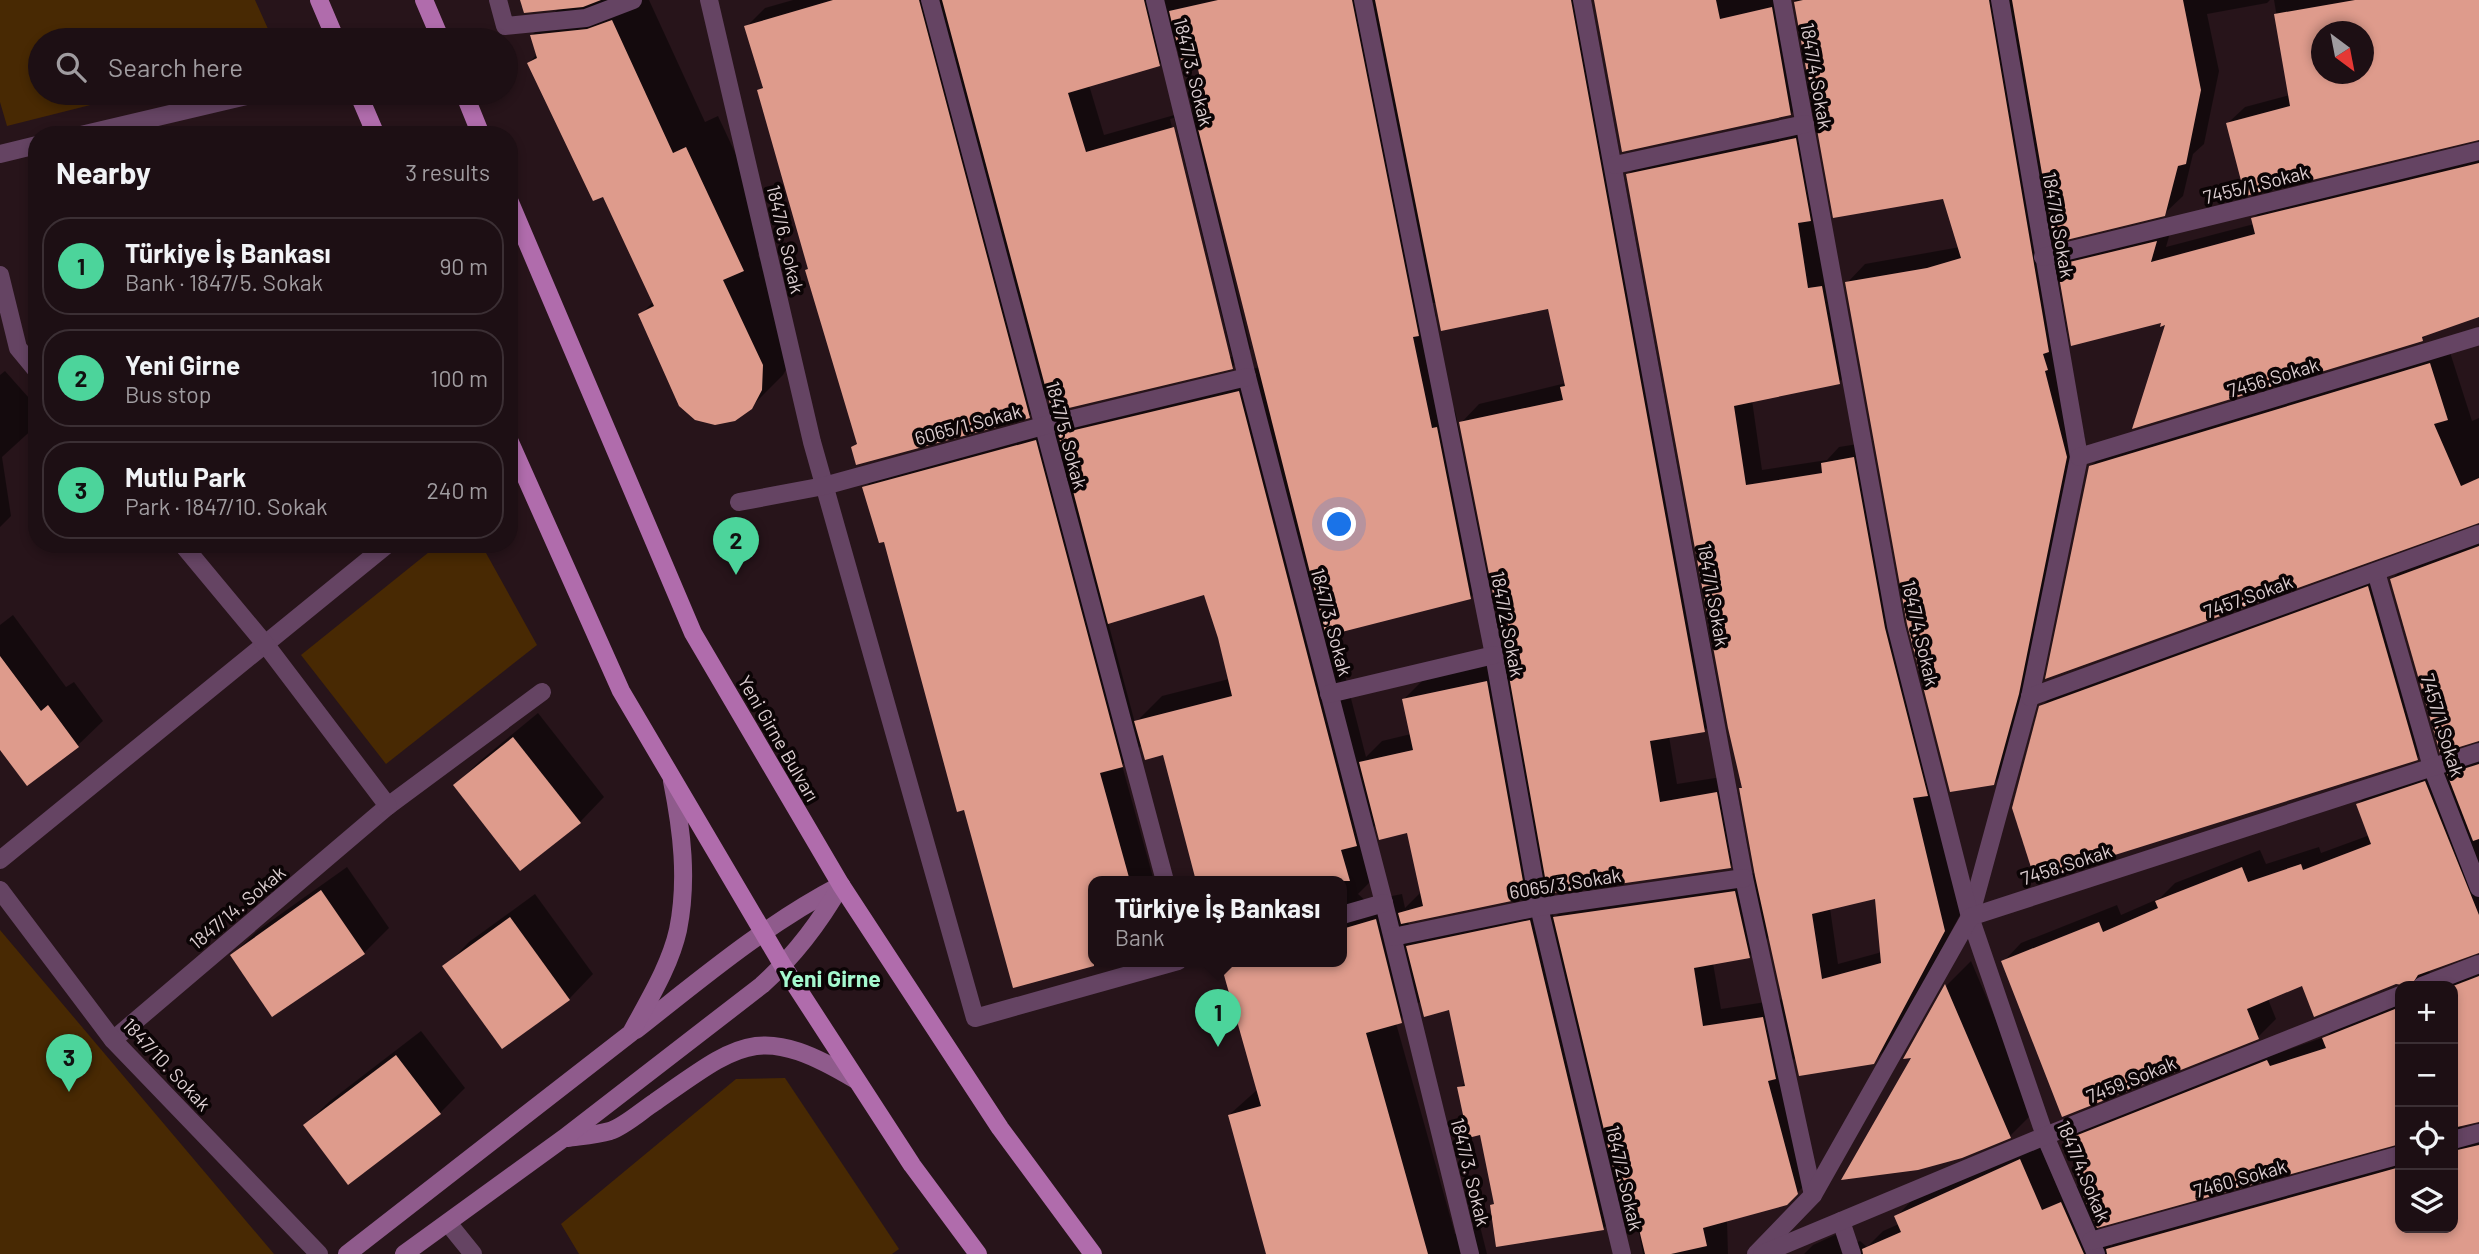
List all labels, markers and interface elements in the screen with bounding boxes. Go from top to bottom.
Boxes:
street label: 1847/3. Sokak [1169,15,1219,129]
street label: 1847/4.Sokak [1796,21,1838,131]
north arrow [2311,21,2374,84]
search box [28,28,518,105]
icon: search [52,48,90,86]
text: Search here [108,51,243,82]
text: Nearby [56,154,151,190]
text: 3 results [405,158,490,186]
street label: 7455/1.Sokak [2201,160,2311,208]
street label: 1847/9.Sokak [2038,170,2080,280]
street label: 1847/6. Sokak [762,182,810,296]
text: Türkiye İş Bankası [125,237,331,268]
text: 1 [77,252,85,280]
text: 90 m [439,252,488,280]
text: Bank · 1847/5. Sokak [125,268,323,296]
text: Yeni Girne [125,349,240,380]
street label: 7456.Sokak [2225,352,2321,402]
text: 2 [75,364,87,392]
text: 100 m [430,364,488,392]
street label: 1847/5. Sokak [1042,379,1092,491]
text: Bus stop [125,380,211,408]
street label: 6065/1.Sokak [912,399,1024,449]
text: Mutlu Park [125,461,246,492]
text: 3 [75,476,87,504]
text: 240 m [426,476,488,504]
text: Park · 1847/10. Sokak [125,492,328,520]
your location [1322,507,1356,541]
pin: 2 [713,517,759,575]
street label: 1847/1.Sokak [1694,542,1734,648]
street label: 1847/3. Sokak [1307,566,1357,678]
street label: 1847/2.Sokak [1486,569,1530,679]
street label: 7457.Sokak [2201,569,2295,623]
street label: 1847/4.Sokak [1898,578,1944,688]
street label: Yeni Girne Bulvarı [734,671,824,805]
street label: 7457/1.Sokak [2416,671,2470,779]
street label: 7458.Sokak [2018,838,2114,890]
street label: 1847/14. Sokak [184,860,290,954]
street label: 6065/3.Sokak [1508,863,1622,903]
popup [1088,876,1347,967]
text: Türkiye İş Bankası [1115,892,1320,923]
text: Bank [1115,923,1165,951]
district label: Yeni Girne [779,964,881,992]
map controls [2395,981,2458,1233]
button: + [2395,981,2458,1044]
pin: 1 [1195,989,1241,1047]
street label: 1847/10. Sokak [118,1013,216,1115]
pin: 3 [46,1034,92,1092]
button: − [2395,1044,2458,1107]
street label: 7459.Sokak [2083,1051,2179,1107]
button: locate [2395,1107,2458,1170]
street label: 1847/3. Sokak [1446,1115,1496,1229]
street label: 1847/4.Sokak [2052,1117,2116,1225]
street label: 1847/2.Sokak [1602,1123,1648,1233]
street label: 7460.Sokak [2191,1154,2289,1202]
button: layers [2395,1170,2458,1233]

